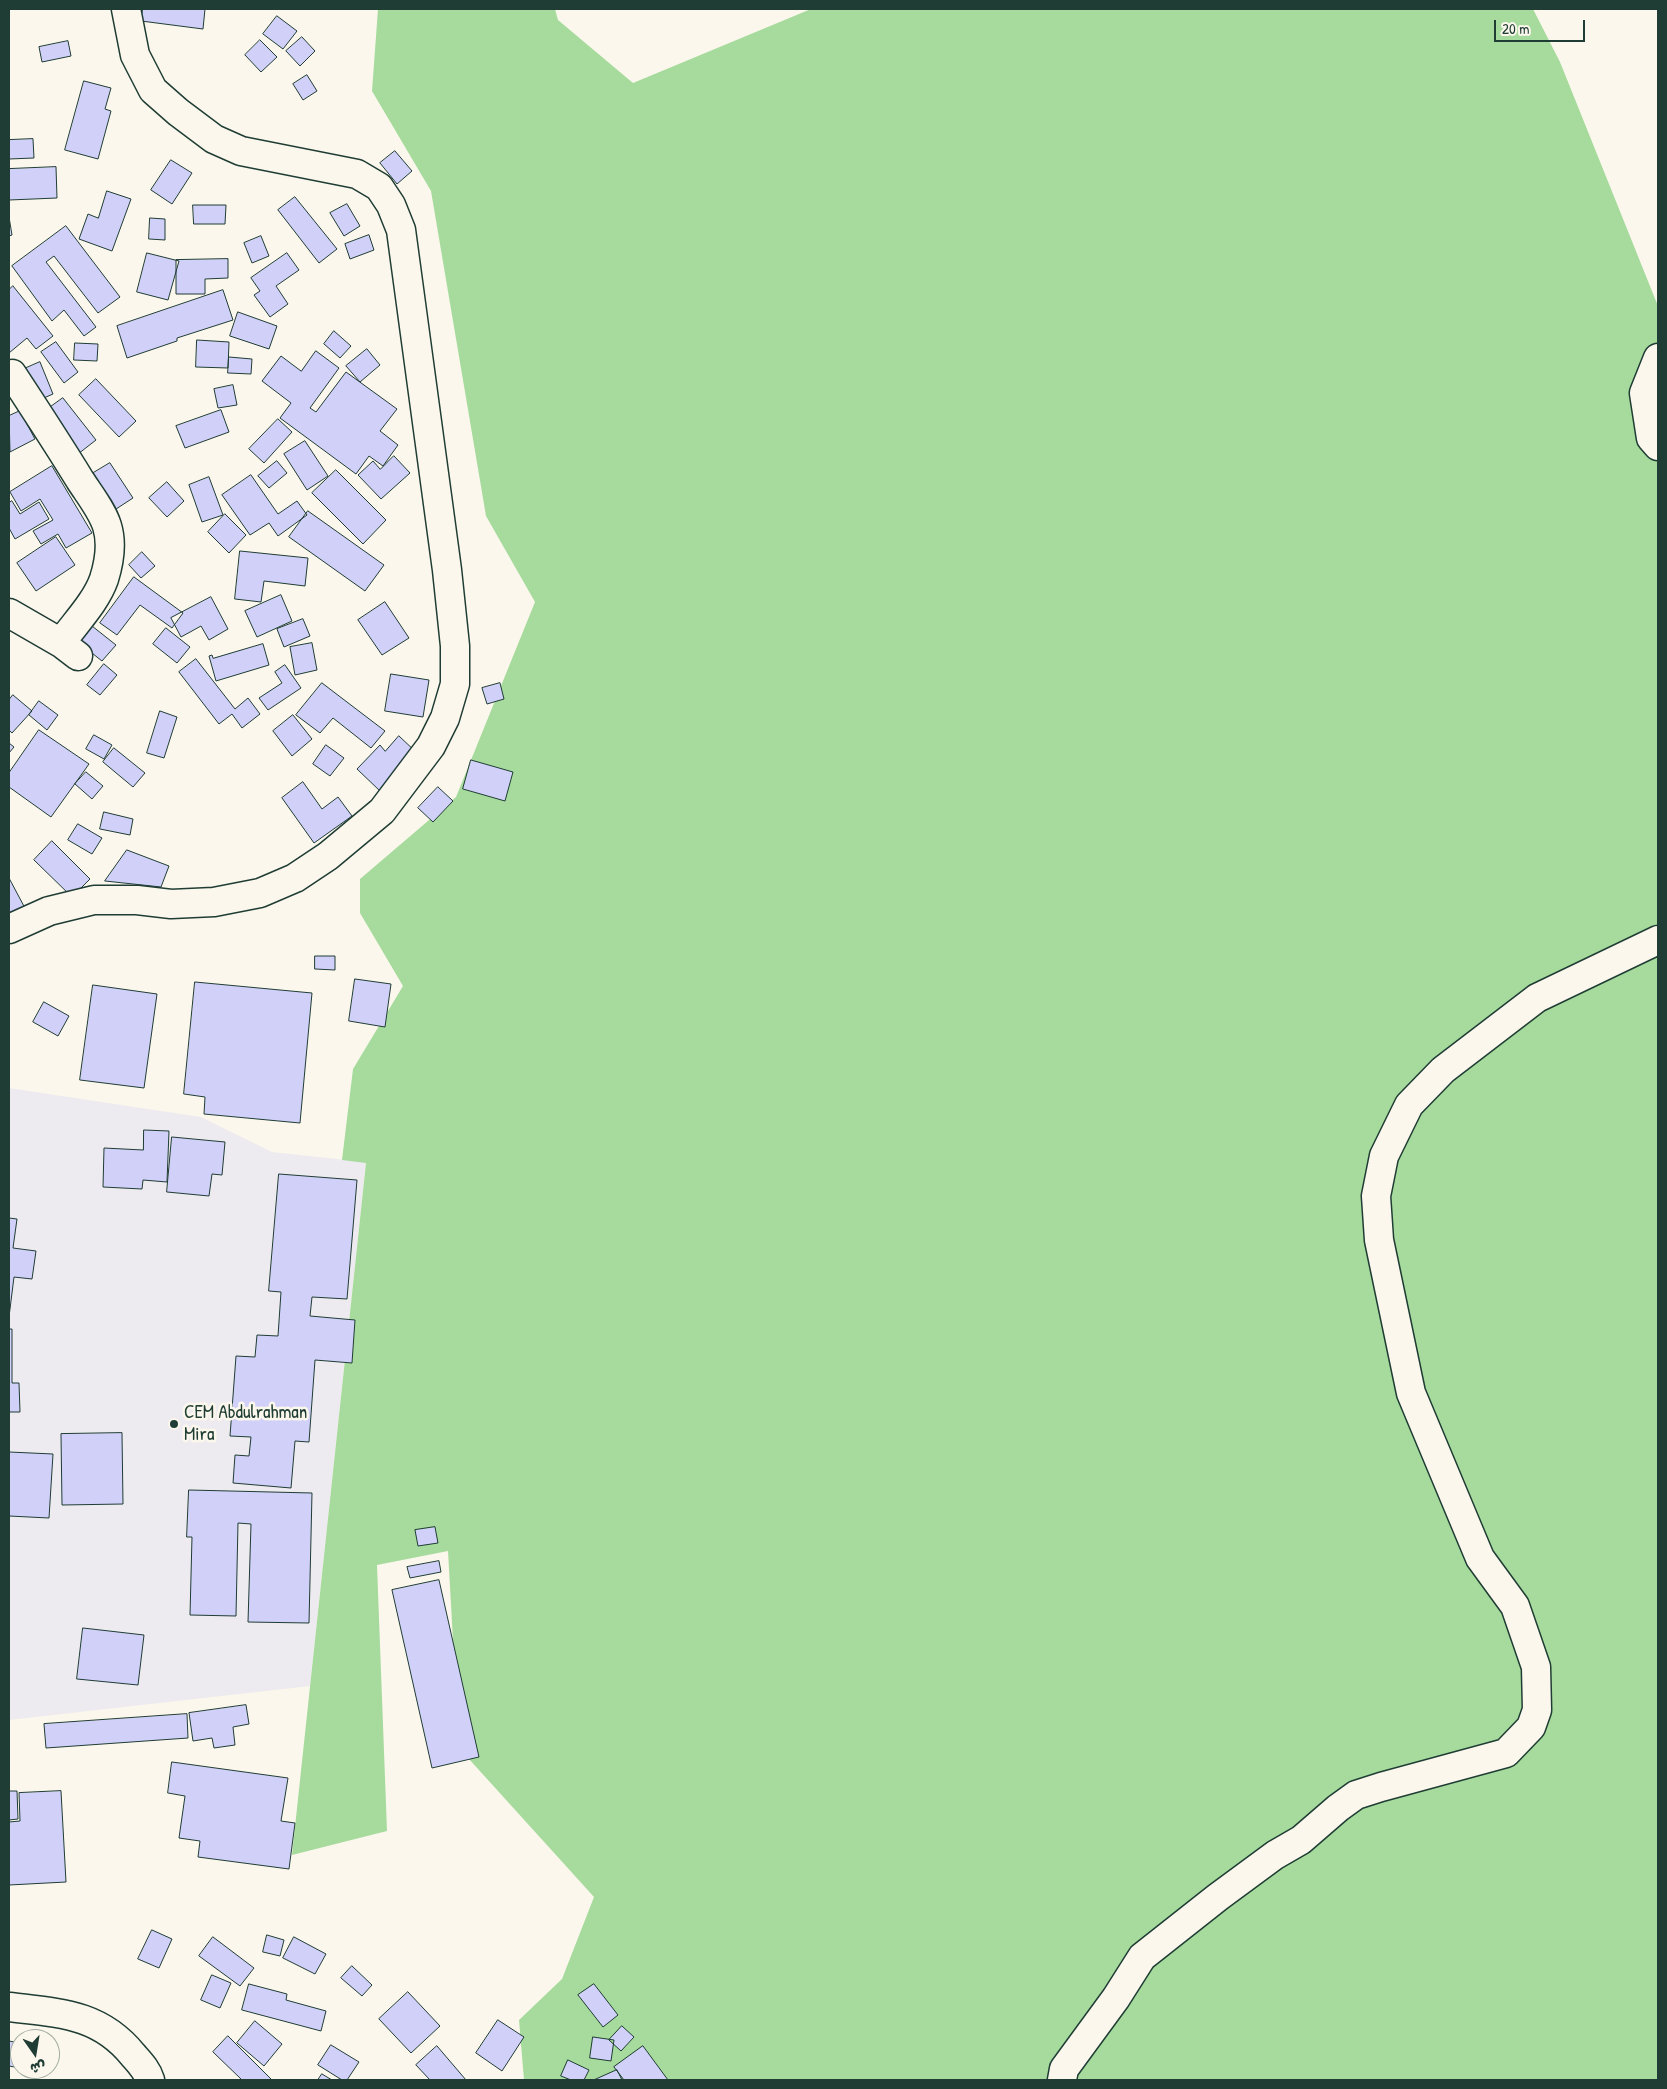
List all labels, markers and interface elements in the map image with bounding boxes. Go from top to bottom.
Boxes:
scale bar [1497,10,1588,42]
text: 20 m [1502,18,1529,39]
place label: CEM Abdulrahman Mira [184,1402,307,1446]
marker: CEM Abdulrahman Mira [168,1418,180,1430]
north arrow [10,2029,60,2079]
text: ش [29,2057,48,2079]

